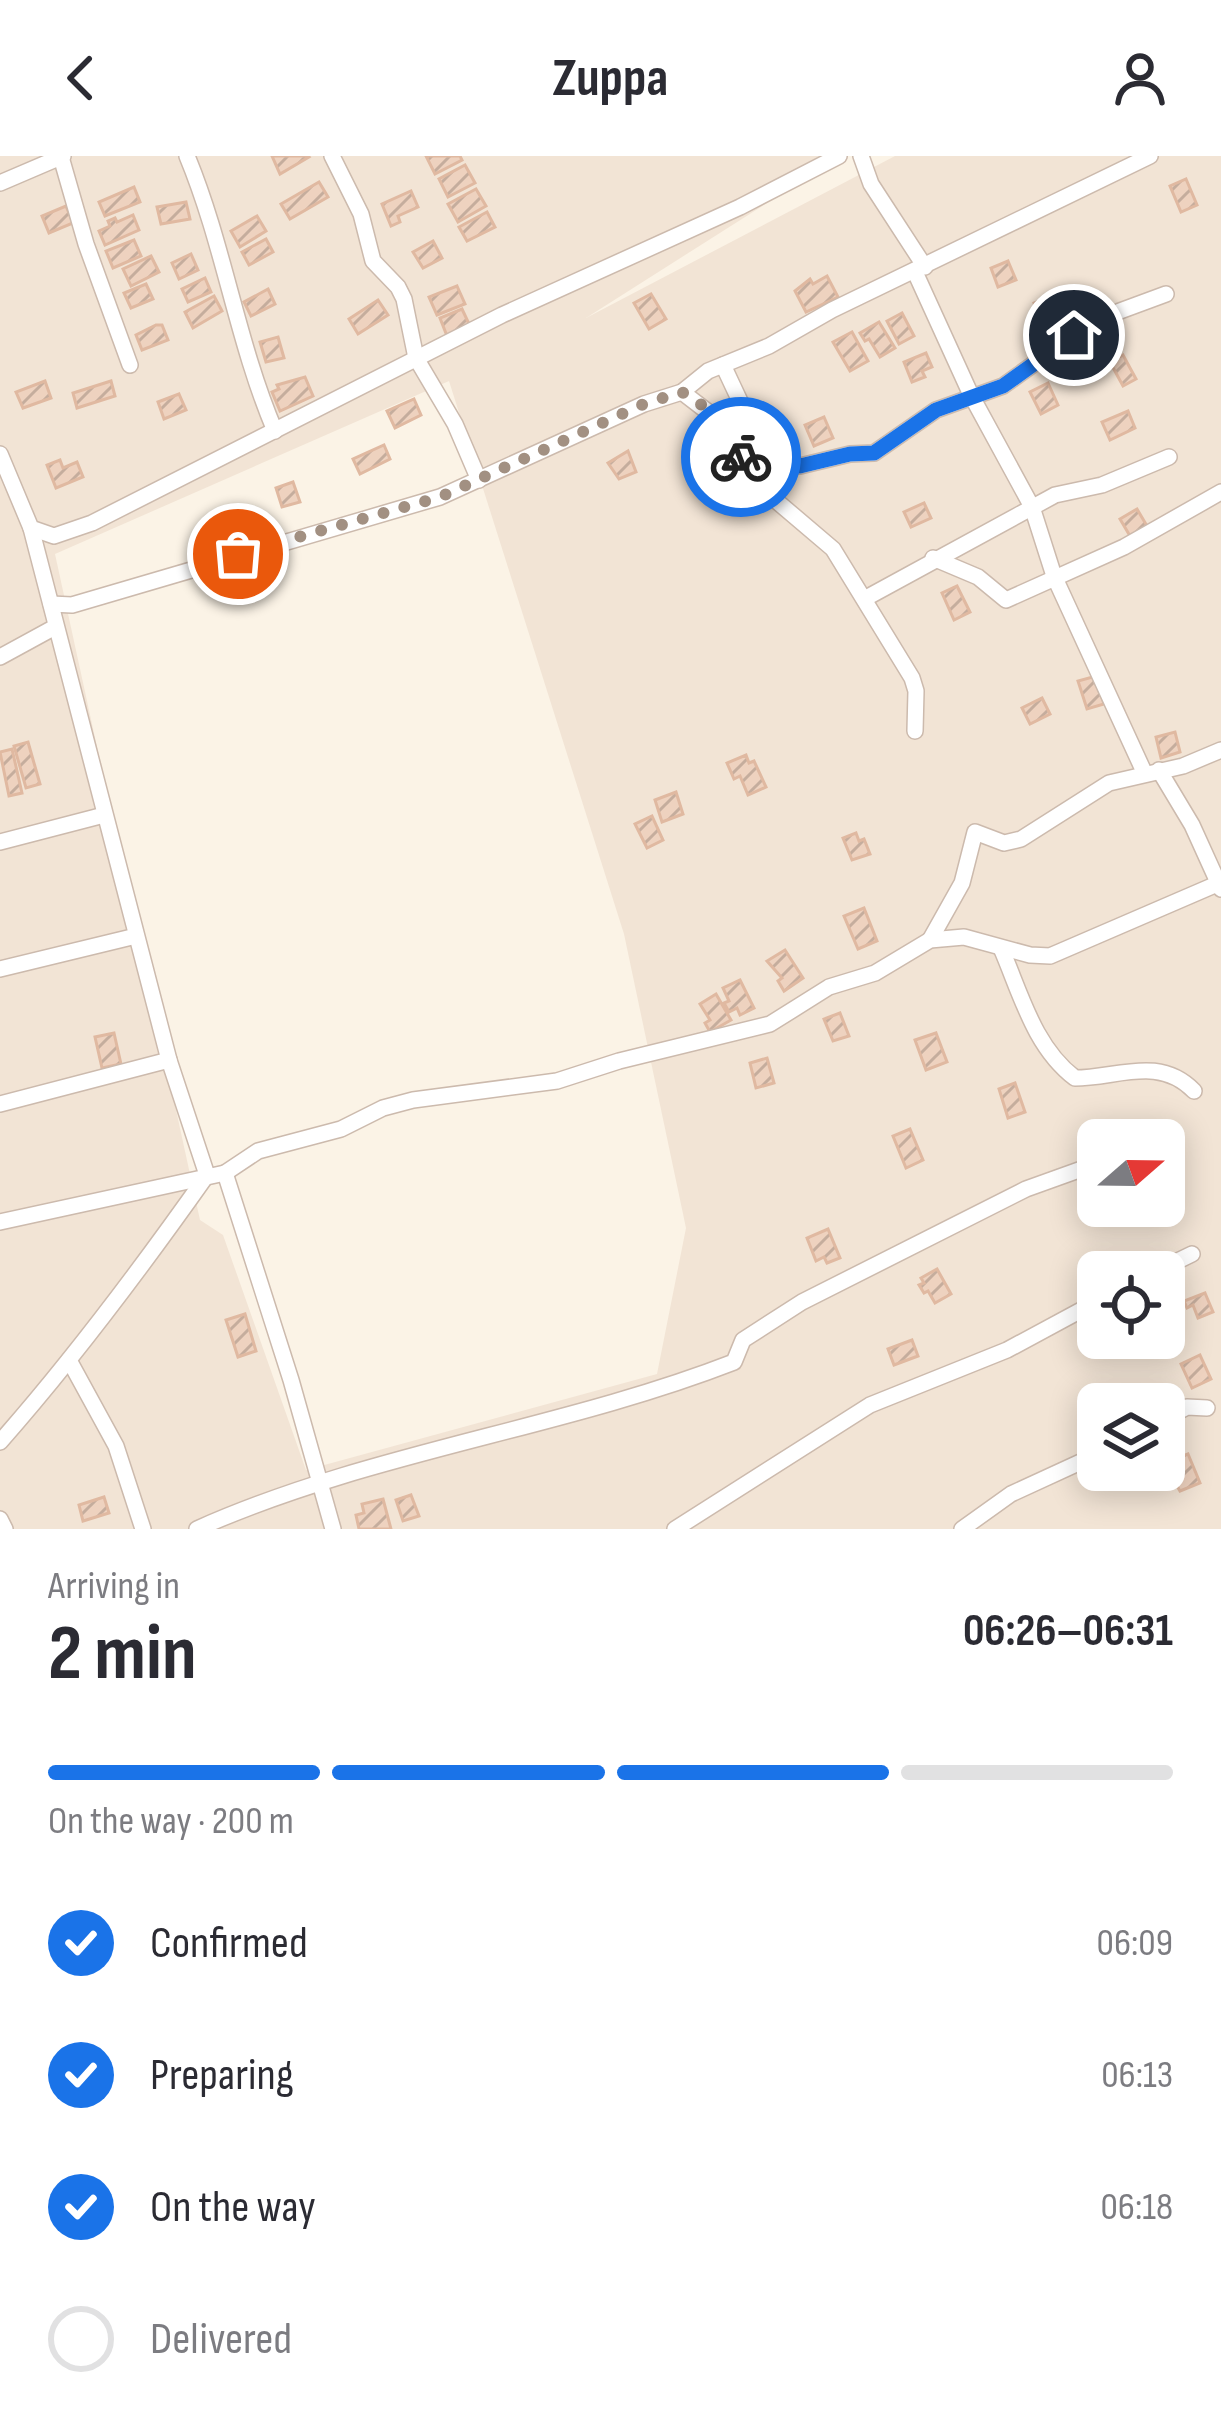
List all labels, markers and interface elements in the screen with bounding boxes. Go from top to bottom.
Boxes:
icon: back [48,45,114,111]
icon: person [1107,45,1173,111]
text: Zuppa [553,46,668,111]
pin [1023,284,1125,386]
icon: home [1041,302,1107,368]
courier [681,397,801,517]
icon: bike [708,424,774,490]
pin [187,503,289,605]
icon: bag [205,521,271,587]
north arrow [1077,1119,1185,1227]
map controls [1077,1119,1185,1491]
button: locate [1077,1251,1185,1359]
button: layers [1077,1383,1185,1491]
text: Arriving in [48,1563,180,1610]
text: 06:26–06:31 [963,1604,1173,1659]
text: 2 min [48,1608,197,1701]
text: On the way · 200 m [48,1798,294,1845]
icon: check [48,1910,114,1976]
text: Confirmed [150,1916,308,1971]
text: 06:09 [1097,1920,1173,1967]
icon: check [48,2042,114,2108]
text: Preparing [150,2048,294,2103]
text: 06:13 [1101,2052,1173,2099]
icon: check [48,2174,114,2240]
text: On the way [150,2180,316,2235]
text: 06:18 [1100,2184,1173,2231]
text: Delivered [150,2312,292,2367]

